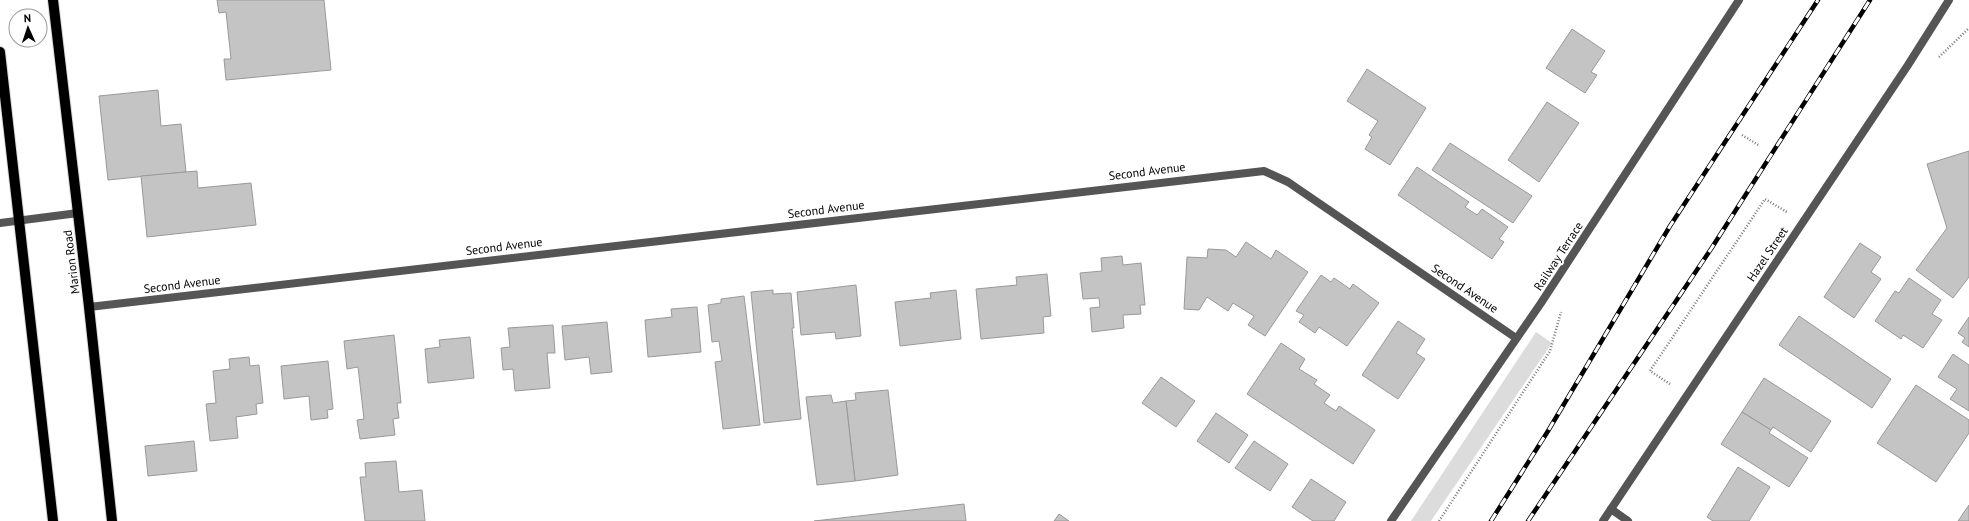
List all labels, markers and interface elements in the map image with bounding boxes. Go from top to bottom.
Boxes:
north arrow [8,8,48,48]
text: N [23,11,31,25]
street label: Second Avenue [1108,159,1186,183]
street label: Second Avenue [787,197,865,221]
street label: Railway Terrace [1530,219,1586,293]
street label: Hazel Street [1743,224,1791,284]
street label: Marion Road [60,229,82,295]
street label: Second Avenue [465,234,543,258]
street label: Second Avenue [1429,260,1501,316]
street label: Second Avenue [143,272,221,296]

